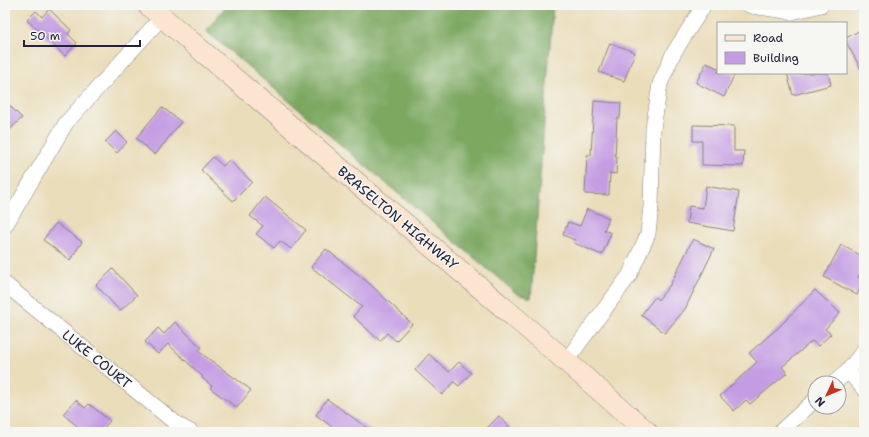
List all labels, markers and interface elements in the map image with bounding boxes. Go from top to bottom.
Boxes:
scale bar [24,22,140,48]
legend [717,22,847,74]
text: 50 m [30,28,60,44]
text: Road [753,30,784,46]
text: Building [753,50,799,66]
street label: BRASELTON HIGHWAY [334,162,463,274]
street label: LUKE COURT [59,325,136,393]
north arrow [807,375,847,415]
text: N [812,393,829,410]

